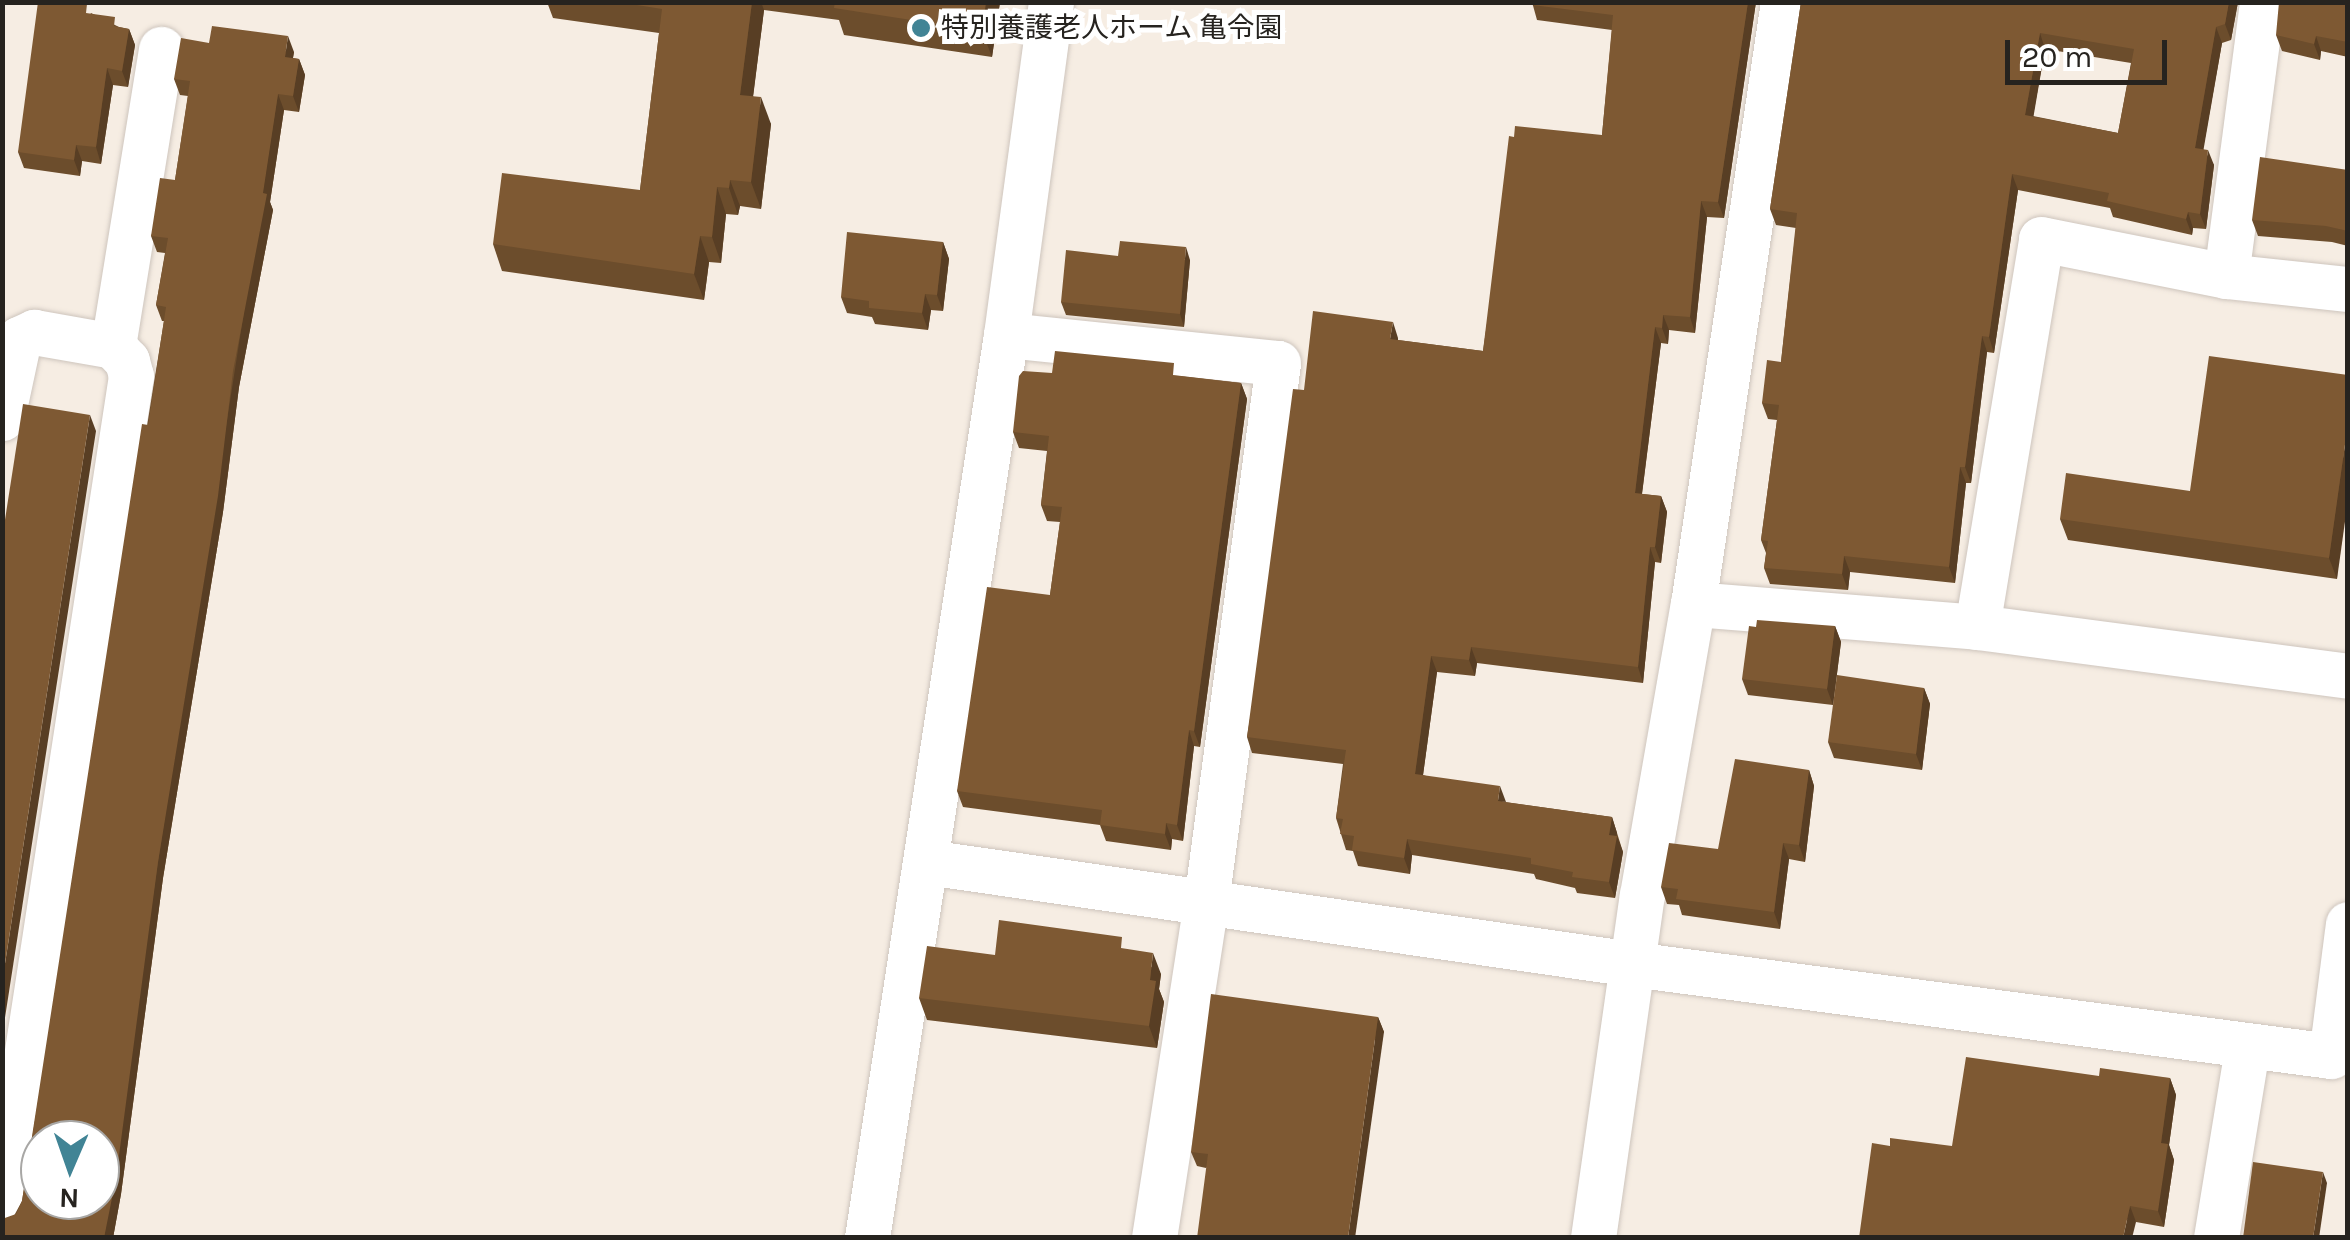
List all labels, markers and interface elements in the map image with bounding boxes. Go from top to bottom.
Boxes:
place label: 特別養護老人ホーム 亀令園 [941,11,1284,45]
marker: 特別養護老人ホーム 亀令園 [910,17,932,39]
scale bar [2010,20,2172,82]
text: 20 m [2022,39,2092,75]
north arrow [20,1120,120,1220]
text: N [58,1182,80,1215]

